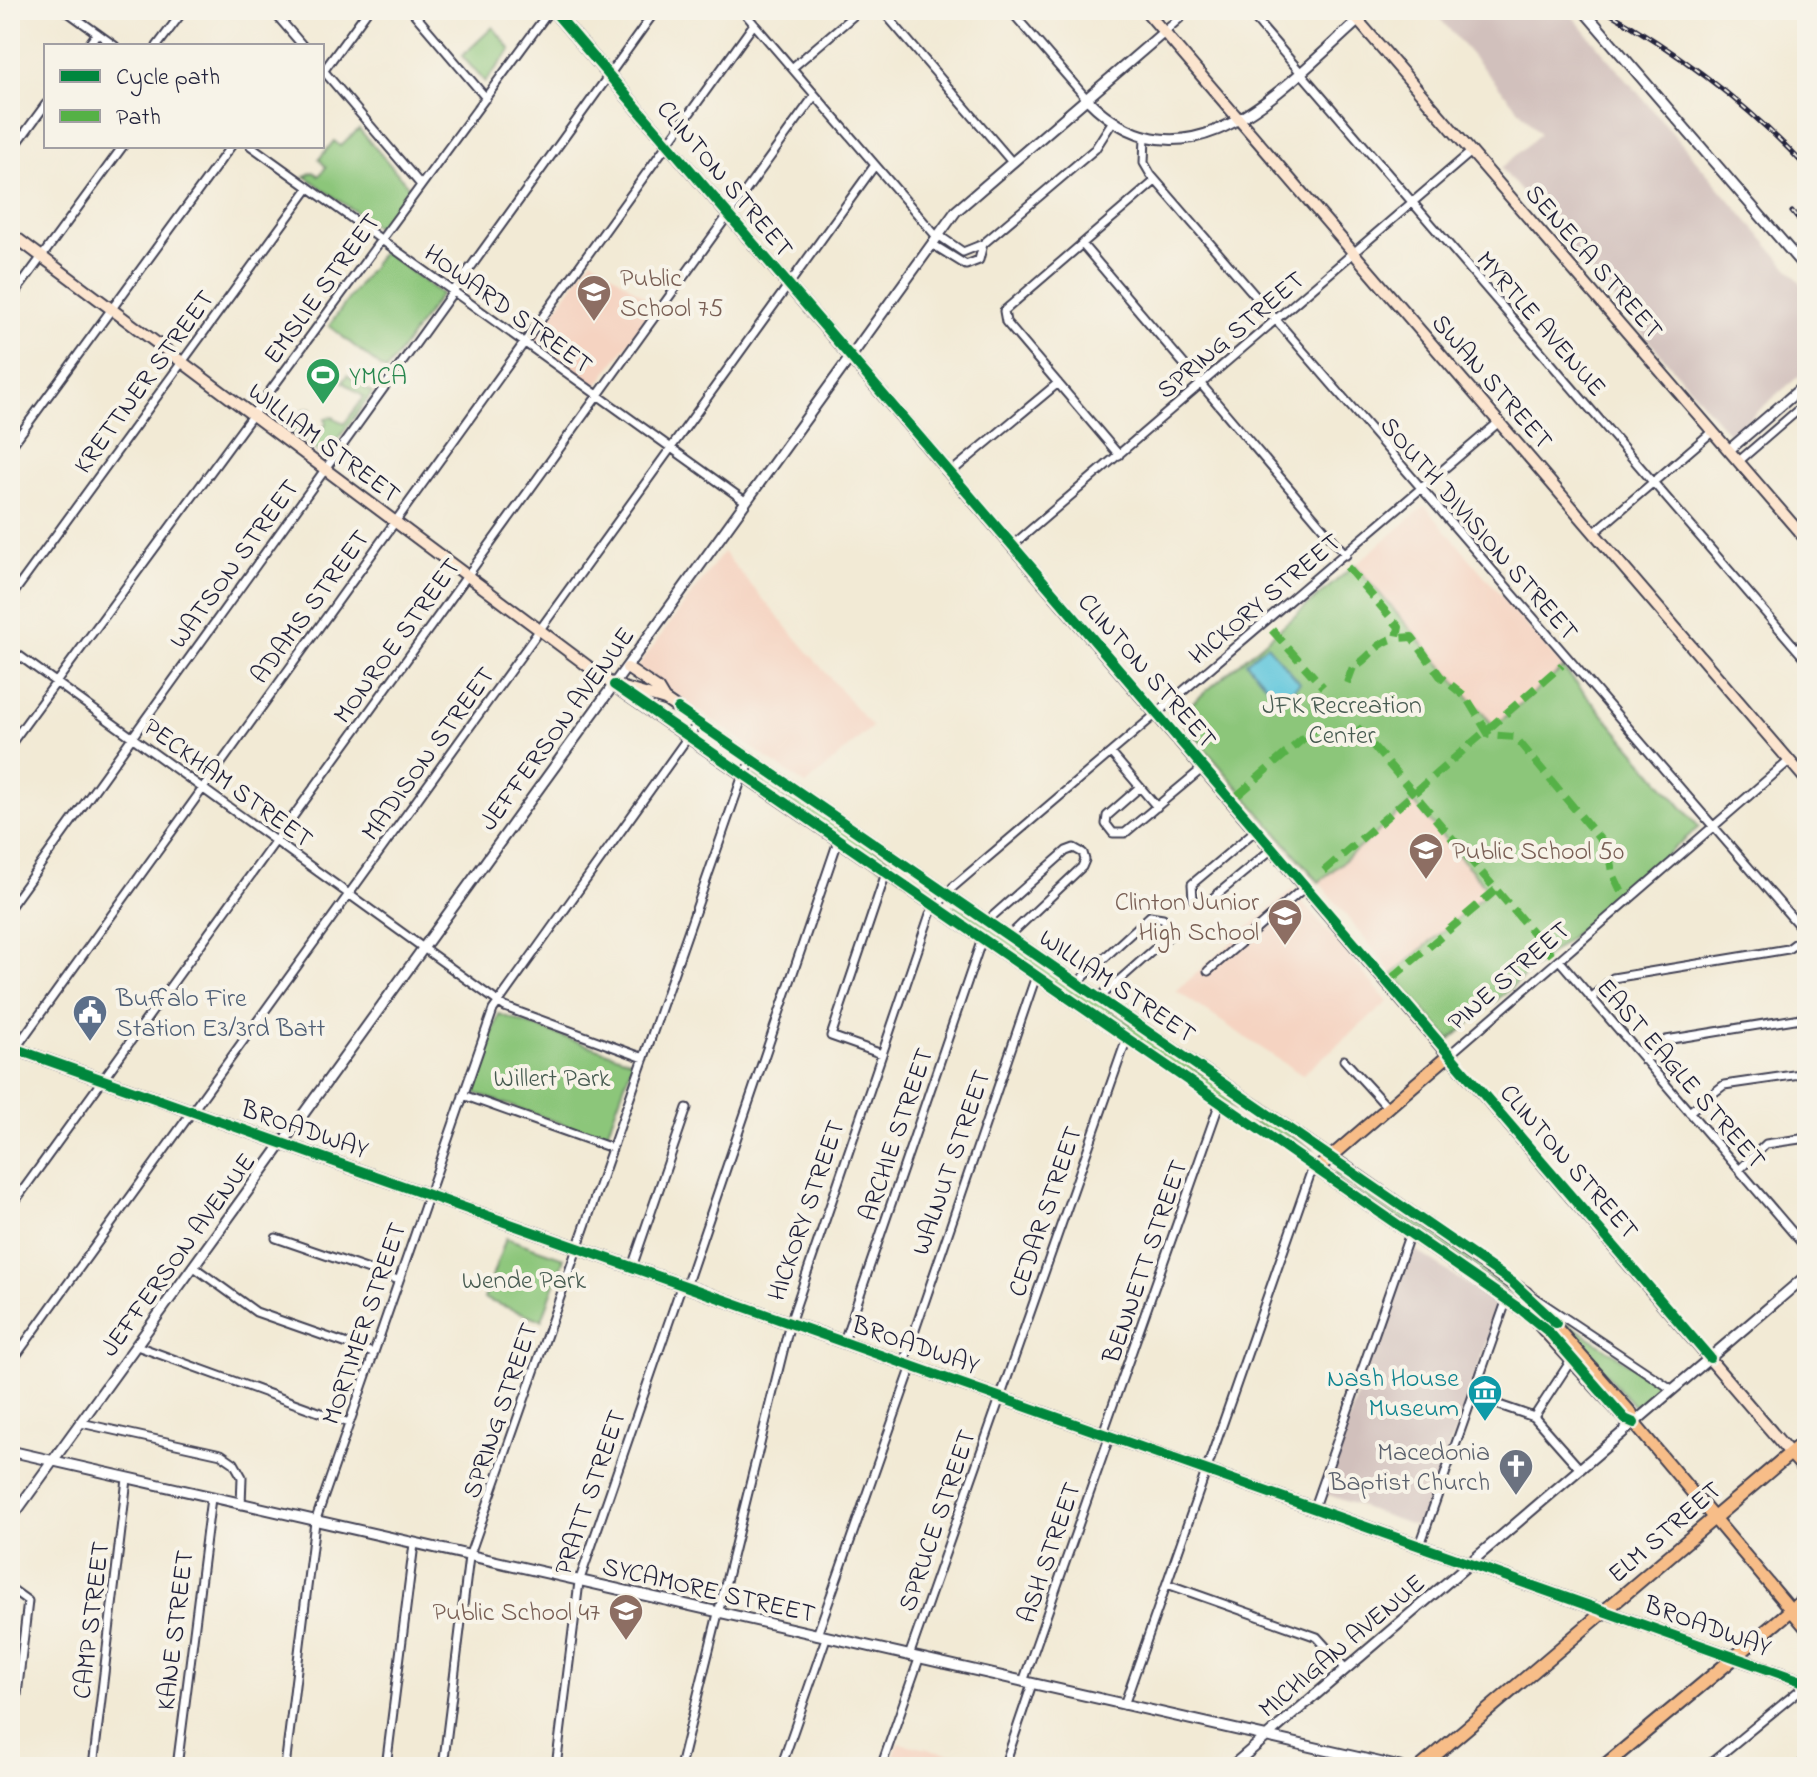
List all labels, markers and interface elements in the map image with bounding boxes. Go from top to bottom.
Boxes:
legend [44,44,324,148]
text: Cycle path [116,61,220,97]
street label: CLINTON STREET [646,93,801,267]
text: Path [116,101,161,136]
street label: SENECA STREET [1514,177,1671,349]
street label: EMSLIE STREET [256,206,391,373]
street label: HOWARD STREET [415,236,600,385]
street label: MYRTLE AVENUE [1465,244,1614,406]
place label: Public School 75 [620,261,723,329]
street label: SPRING STREET [1149,263,1314,410]
school or university icon: Public School 75 [575,273,613,323]
street label: KRETTNER STREET [66,283,225,483]
street label: SWAN STREET [1421,307,1561,459]
sports icon: YMCA [304,356,342,406]
place label: YMCA [349,359,407,397]
street label: WILLIAM STREET [239,374,407,514]
street label: SOUTH DIVISION STREET [1369,409,1586,651]
street label: WATSON STREET [161,472,310,657]
street label: ADAMS STREET [242,523,380,693]
street label: HICKORY STREET [1181,525,1351,676]
street label: MONROE STREET [325,551,472,733]
street label: CLINTON STREET [1067,586,1224,758]
street label: JEFFERSON AVENUE [471,620,645,840]
street label: MADISON STREET [353,660,506,850]
park label: JFK Recreation Center [1262,688,1422,756]
street label: PECKHAM STREET [134,710,320,859]
school or university icon: Public School 50 [1407,831,1445,881]
place label: Public School 50 [1452,834,1624,872]
place label: Clinton Junior High School [1115,885,1260,953]
school or university icon: Clinton Junior High School [1266,897,1304,947]
street label: PINE STREET [1440,913,1580,1041]
street label: WILLIAM STREET [1030,921,1203,1054]
street label: EAST EAGLE STREET [1586,971,1774,1179]
place label: Buffalo Fire Station E3/3rd Batt [115,981,325,1049]
public building icon: Buffalo Fire Station E3/3rd Batt [71,993,109,1043]
street label: ARCHIE STREET [850,1043,945,1227]
park label: Willert Park [494,1061,611,1099]
street label: WALNUT STREET [903,1065,1002,1261]
street label: CLINTON STREET [1489,1077,1646,1249]
street label: BROADWAY [234,1091,373,1170]
street label: HICKORY STREET [759,1115,857,1306]
street label: CEDAR STREET [1000,1121,1094,1302]
street label: JEFFERSON AVENUE [92,1146,266,1366]
street label: BENNETT STREET [1094,1155,1199,1370]
street label: MORTIMER STREET [313,1218,418,1430]
park label: Wende Park [462,1263,587,1301]
street label: BROADWAY [845,1307,984,1386]
street label: SPRING STREET [454,1318,550,1504]
place label: Nash House Museum [1327,1361,1459,1429]
museum icon: Nash House Museum [1466,1373,1504,1423]
street label: PRATT STREET [546,1405,638,1581]
street label: SPRUCE STREET [890,1425,988,1617]
place label: Macedonia Baptist Church [1328,1435,1490,1503]
church icon: Macedonia Baptist Church [1497,1447,1535,1497]
street label: ELM STREET [1601,1473,1731,1594]
street label: ASH STREET [1009,1477,1093,1629]
street label: CAMP STREET [64,1539,122,1701]
street label: KANE STREET [148,1548,206,1712]
street label: SYCAMORE STREET [598,1549,819,1635]
street label: MICHIGAN AVENUE [1251,1566,1435,1729]
street label: BROADWAY [1637,1587,1776,1668]
school or university icon: Public School 47 [607,1592,645,1642]
place label: Public School 47 [433,1595,600,1633]

